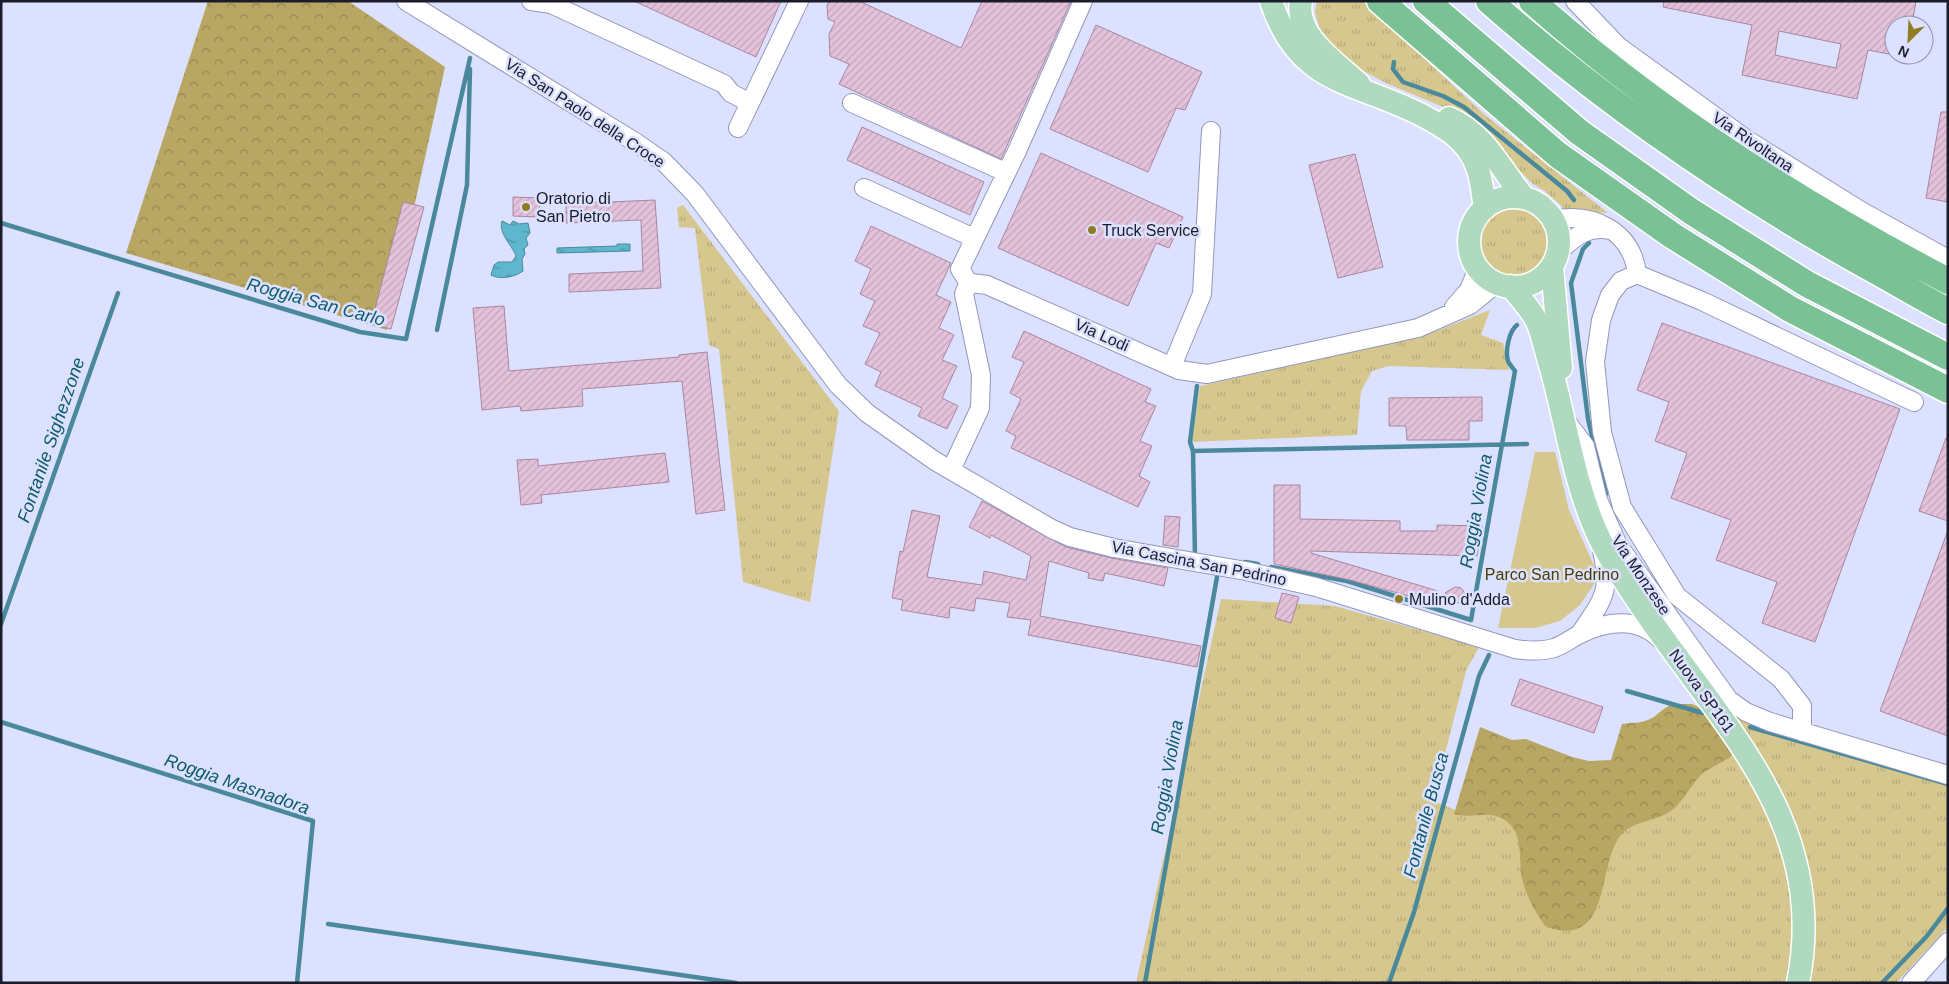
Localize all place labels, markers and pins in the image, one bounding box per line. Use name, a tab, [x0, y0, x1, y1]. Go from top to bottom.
place label: Oratorio di San Pietro	[536, 190, 611, 225]
marker: Oratorio di San Pietro	[520, 201, 532, 213]
place label: Truck Service	[1102, 222, 1199, 239]
marker: Truck Service	[1086, 224, 1098, 236]
place label: Mulino d'Adda	[1409, 591, 1510, 608]
marker: Mulino d'Adda	[1393, 593, 1405, 605]

